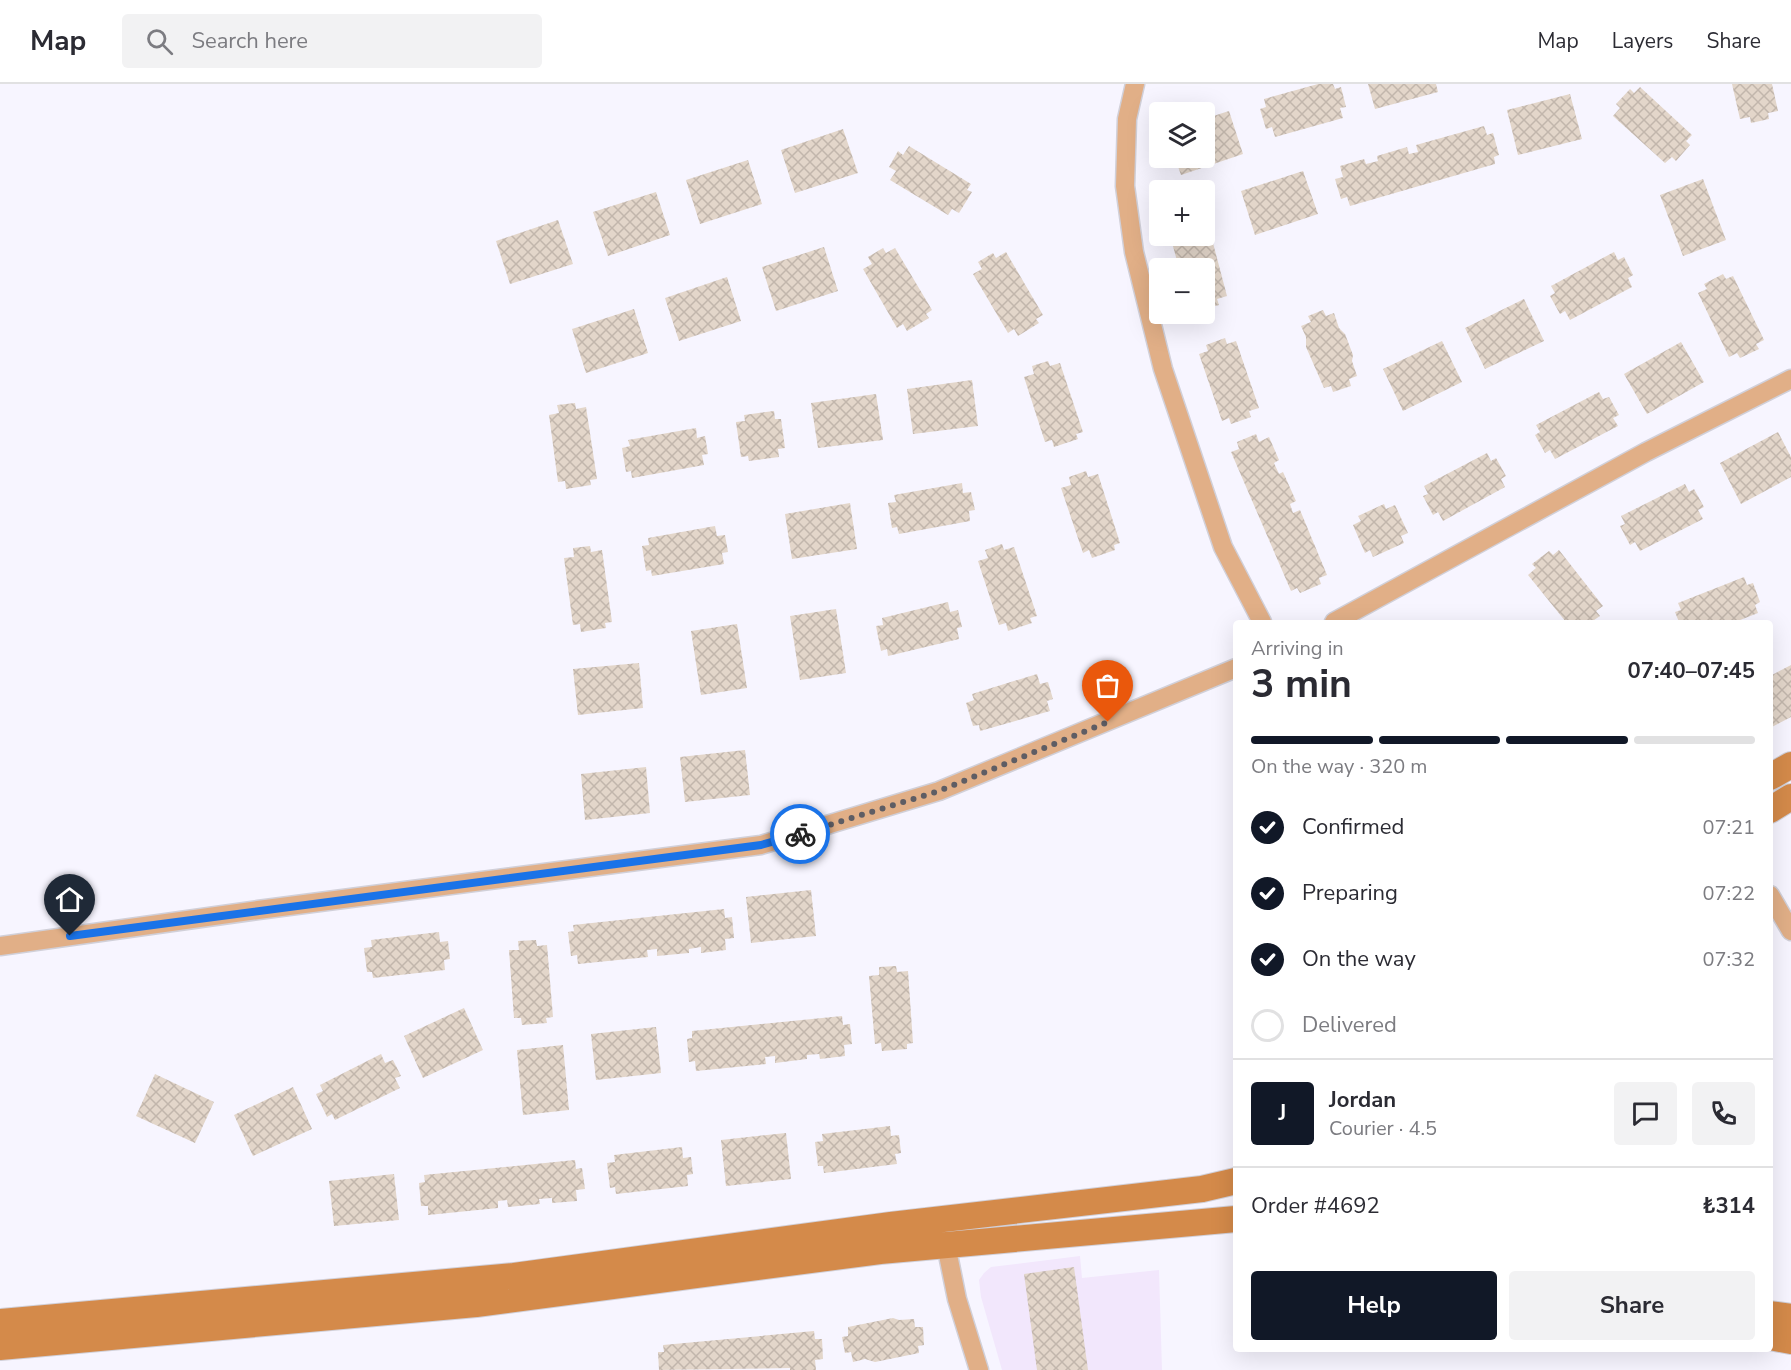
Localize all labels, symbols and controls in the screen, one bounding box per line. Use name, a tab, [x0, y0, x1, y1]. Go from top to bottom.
search box	[122, 14, 542, 68]
text: Map	[30, 22, 86, 60]
icon: search	[143, 25, 176, 58]
text: Search here	[191, 26, 308, 56]
text: Map	[1537, 27, 1579, 55]
text: Layers	[1612, 27, 1673, 55]
text: Share	[1706, 27, 1761, 55]
map controls	[1149, 102, 1215, 324]
button: layers	[1149, 102, 1215, 168]
button: +	[1149, 180, 1215, 246]
button: −	[1149, 258, 1215, 324]
text: Arriving in	[1251, 635, 1344, 662]
text: 07:40–07:45	[1627, 656, 1755, 686]
text: 3 min	[1251, 658, 1352, 711]
pin	[1082, 660, 1133, 722]
icon: bag	[1091, 669, 1124, 702]
text: On the way · 320 m	[1251, 753, 1427, 780]
courier	[770, 804, 830, 864]
icon: check	[1251, 811, 1284, 844]
text: Confirmed	[1302, 812, 1404, 842]
text: 07:21	[1702, 814, 1755, 841]
icon: bike	[784, 818, 817, 851]
pin	[44, 874, 95, 936]
icon: check	[1251, 877, 1284, 910]
text: Preparing	[1302, 878, 1398, 908]
text: 07:22	[1702, 880, 1755, 907]
icon: home	[53, 883, 86, 916]
icon: check	[1251, 943, 1284, 976]
text: On the way	[1302, 944, 1416, 974]
text: 07:32	[1702, 946, 1755, 973]
text: Delivered	[1302, 1010, 1397, 1040]
button: chat	[1614, 1082, 1677, 1145]
button: phone	[1692, 1082, 1755, 1145]
text: Jordan	[1329, 1085, 1396, 1115]
text: J	[1279, 1098, 1286, 1128]
text: Courier · 4.5	[1329, 1115, 1437, 1142]
text: Order #4692	[1251, 1191, 1380, 1221]
text: ₺314	[1702, 1191, 1755, 1221]
button: Help	[1251, 1271, 1497, 1340]
button: Share	[1509, 1271, 1755, 1340]

